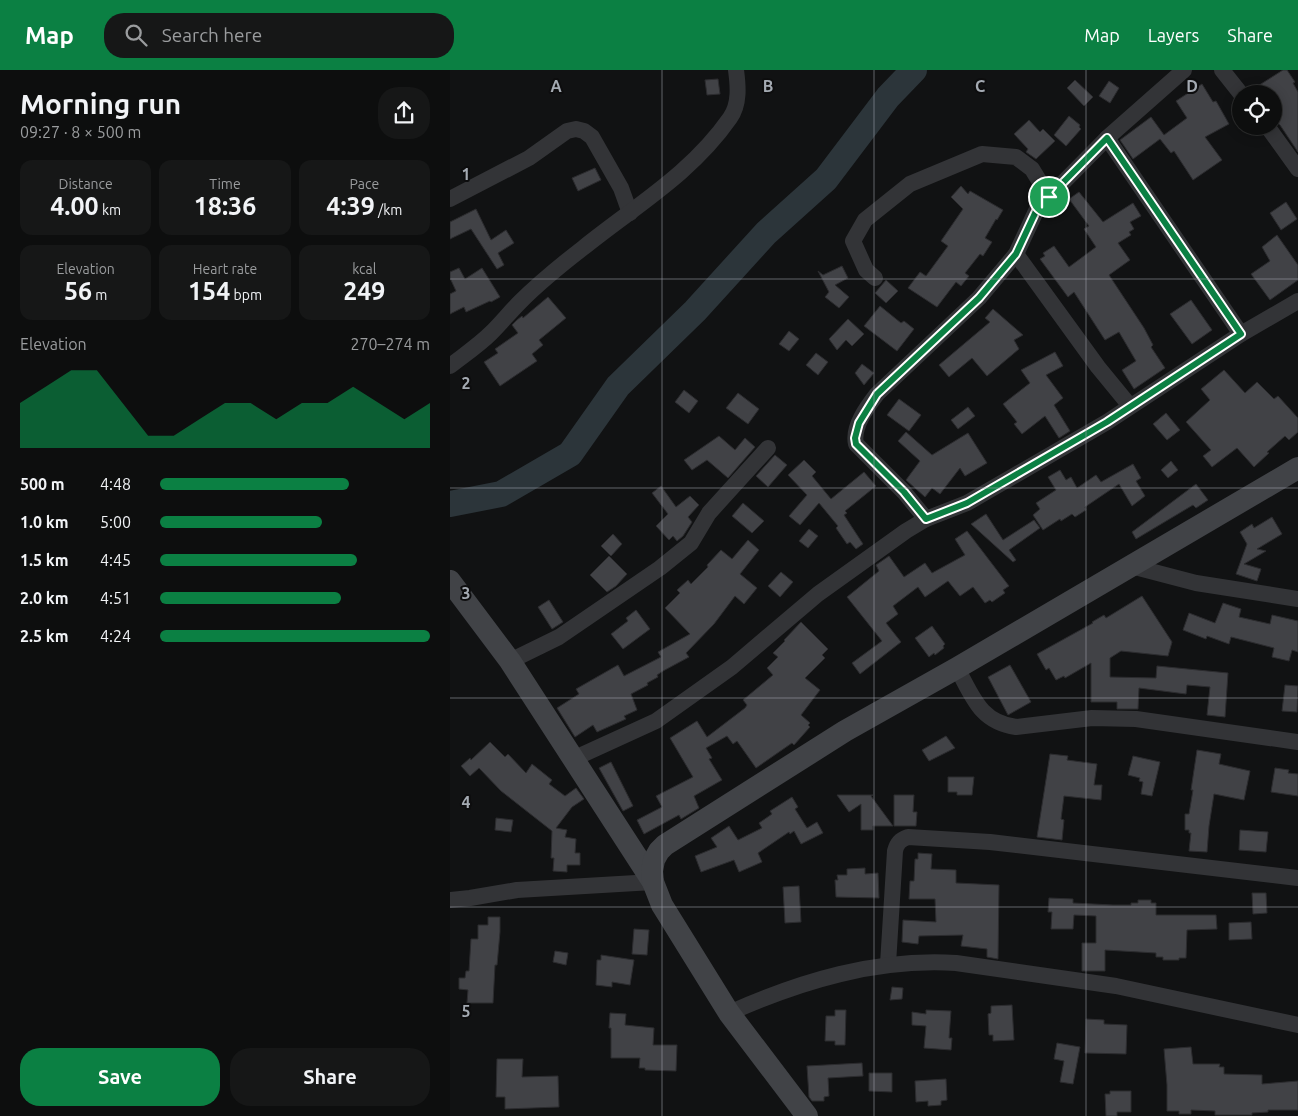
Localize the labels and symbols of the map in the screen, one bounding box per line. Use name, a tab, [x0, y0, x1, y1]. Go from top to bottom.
text: A	[550, 77, 562, 95]
text: B	[763, 77, 773, 95]
text: C	[975, 77, 985, 95]
text: D	[1186, 77, 1198, 95]
text: 1	[461, 165, 471, 183]
pin	[1028, 176, 1070, 218]
text: 2	[461, 374, 471, 392]
text: 3	[461, 584, 471, 602]
text: 4	[461, 793, 471, 811]
text: 5	[461, 1002, 471, 1020]

